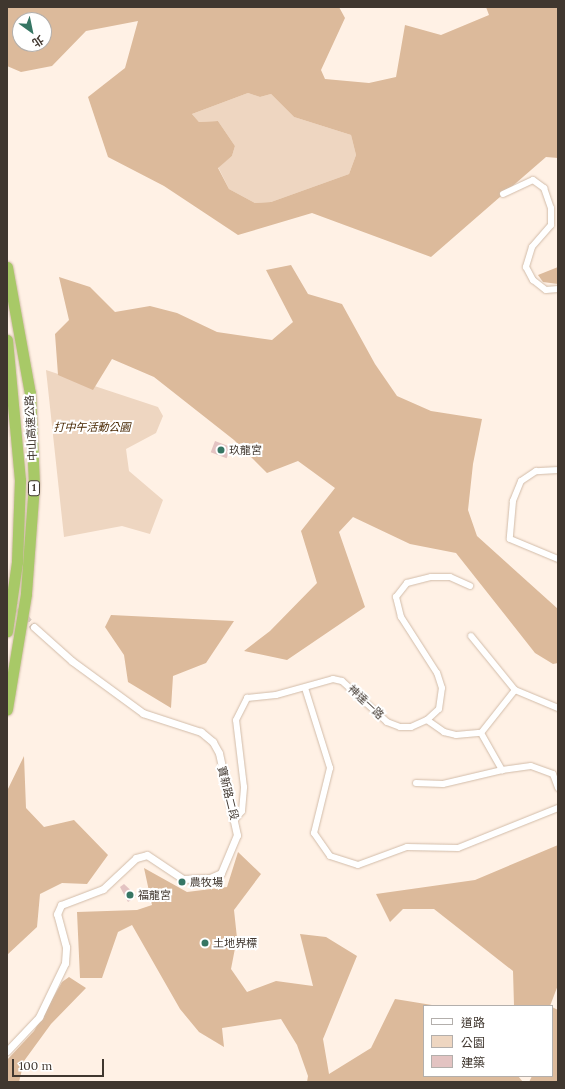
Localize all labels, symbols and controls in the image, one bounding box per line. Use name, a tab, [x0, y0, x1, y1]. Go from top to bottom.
north arrow	[12, 12, 52, 52]
text: 北	[30, 32, 46, 50]
street label: 中山高速公路	[23, 395, 39, 461]
park label: 打中午活動公園	[54, 420, 130, 434]
place label: 玖龍宮	[229, 443, 262, 457]
marker: 玖龍宮	[216, 445, 226, 455]
road number: 1	[27, 480, 41, 496]
street label: 神達一路	[345, 682, 387, 722]
street label: 寶新路二段	[215, 765, 241, 821]
place label: 農牧場	[190, 875, 223, 889]
marker: 農牧場	[177, 877, 187, 887]
place label: 福龍宮	[138, 888, 171, 902]
marker: 福龍宮	[125, 890, 135, 900]
place label: 土地界標	[213, 936, 257, 950]
marker: 土地界標	[200, 938, 210, 948]
legend	[423, 1005, 553, 1077]
text: 道路	[461, 1015, 485, 1030]
text: 公園	[461, 1035, 485, 1050]
scale bar	[14, 1051, 106, 1077]
text: 建築	[461, 1055, 485, 1070]
text: 100 m	[19, 1058, 52, 1073]

